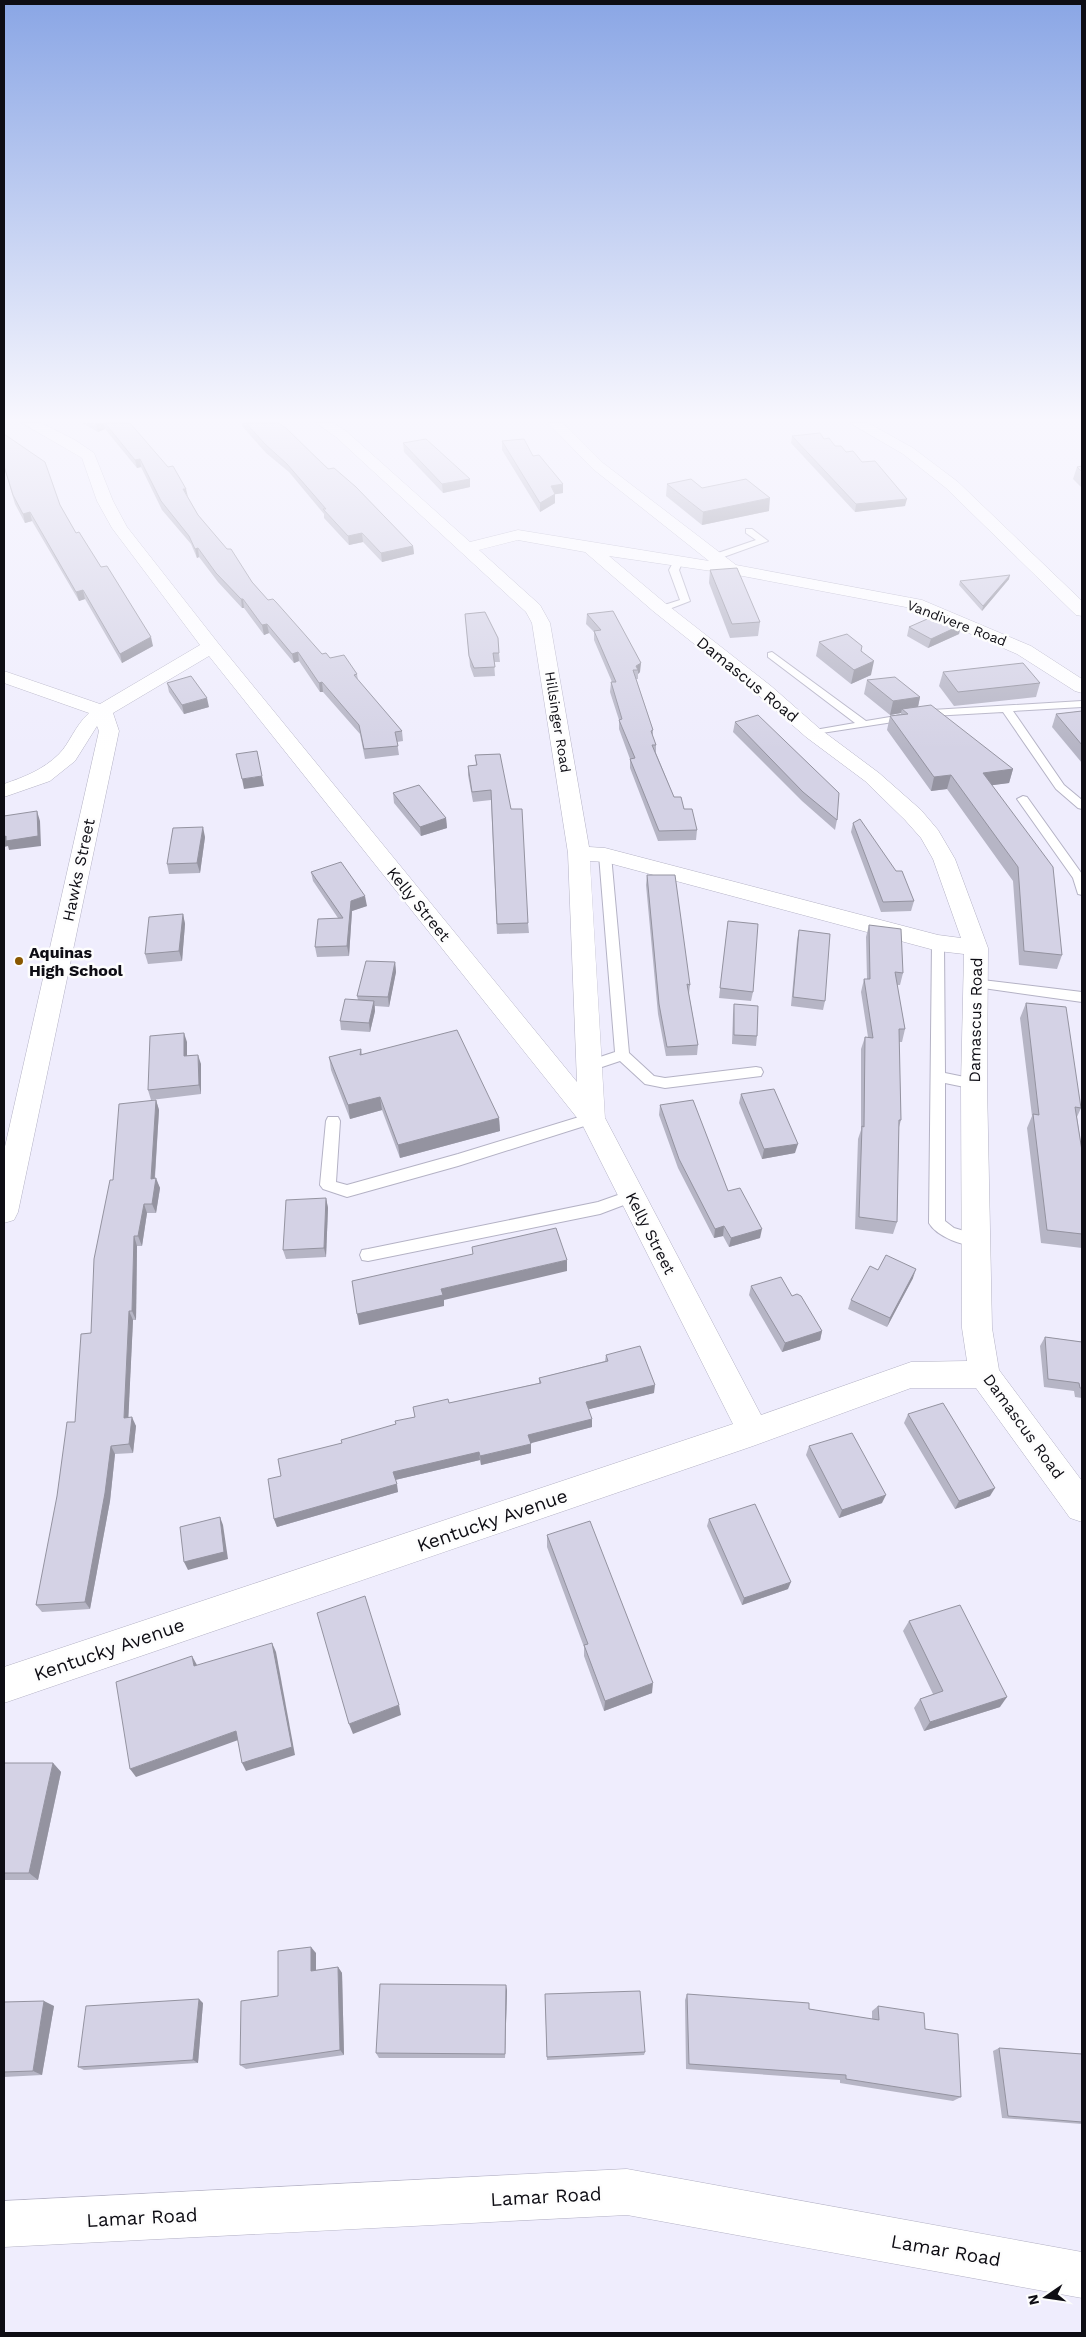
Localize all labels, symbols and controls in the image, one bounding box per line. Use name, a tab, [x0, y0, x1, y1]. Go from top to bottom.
street label: Vandivere Road	[905, 597, 1009, 649]
street label: Damascus Road	[693, 633, 802, 726]
street label: Hillsinger Road	[542, 670, 574, 774]
street label: Hawks Street	[58, 817, 99, 923]
street label: Kelly Street	[383, 863, 454, 945]
place label: Aquinas High School	[29, 943, 123, 980]
marker: Aquinas High School	[13, 955, 25, 967]
street label: Damascus Road	[965, 957, 986, 1083]
street label: Kelly Street	[622, 1189, 680, 1278]
street label: Damascus Road	[979, 1370, 1068, 1482]
street label: Kentucky Avenue	[414, 1484, 570, 1557]
street label: Kentucky Avenue	[31, 1613, 187, 1686]
street label: Lamar Road	[490, 2182, 602, 2211]
street label: Lamar Road	[86, 2203, 198, 2232]
street label: Lamar Road	[889, 2230, 1003, 2271]
north arrow	[1021, 2272, 1071, 2322]
text: N	[1024, 2293, 1042, 2307]

